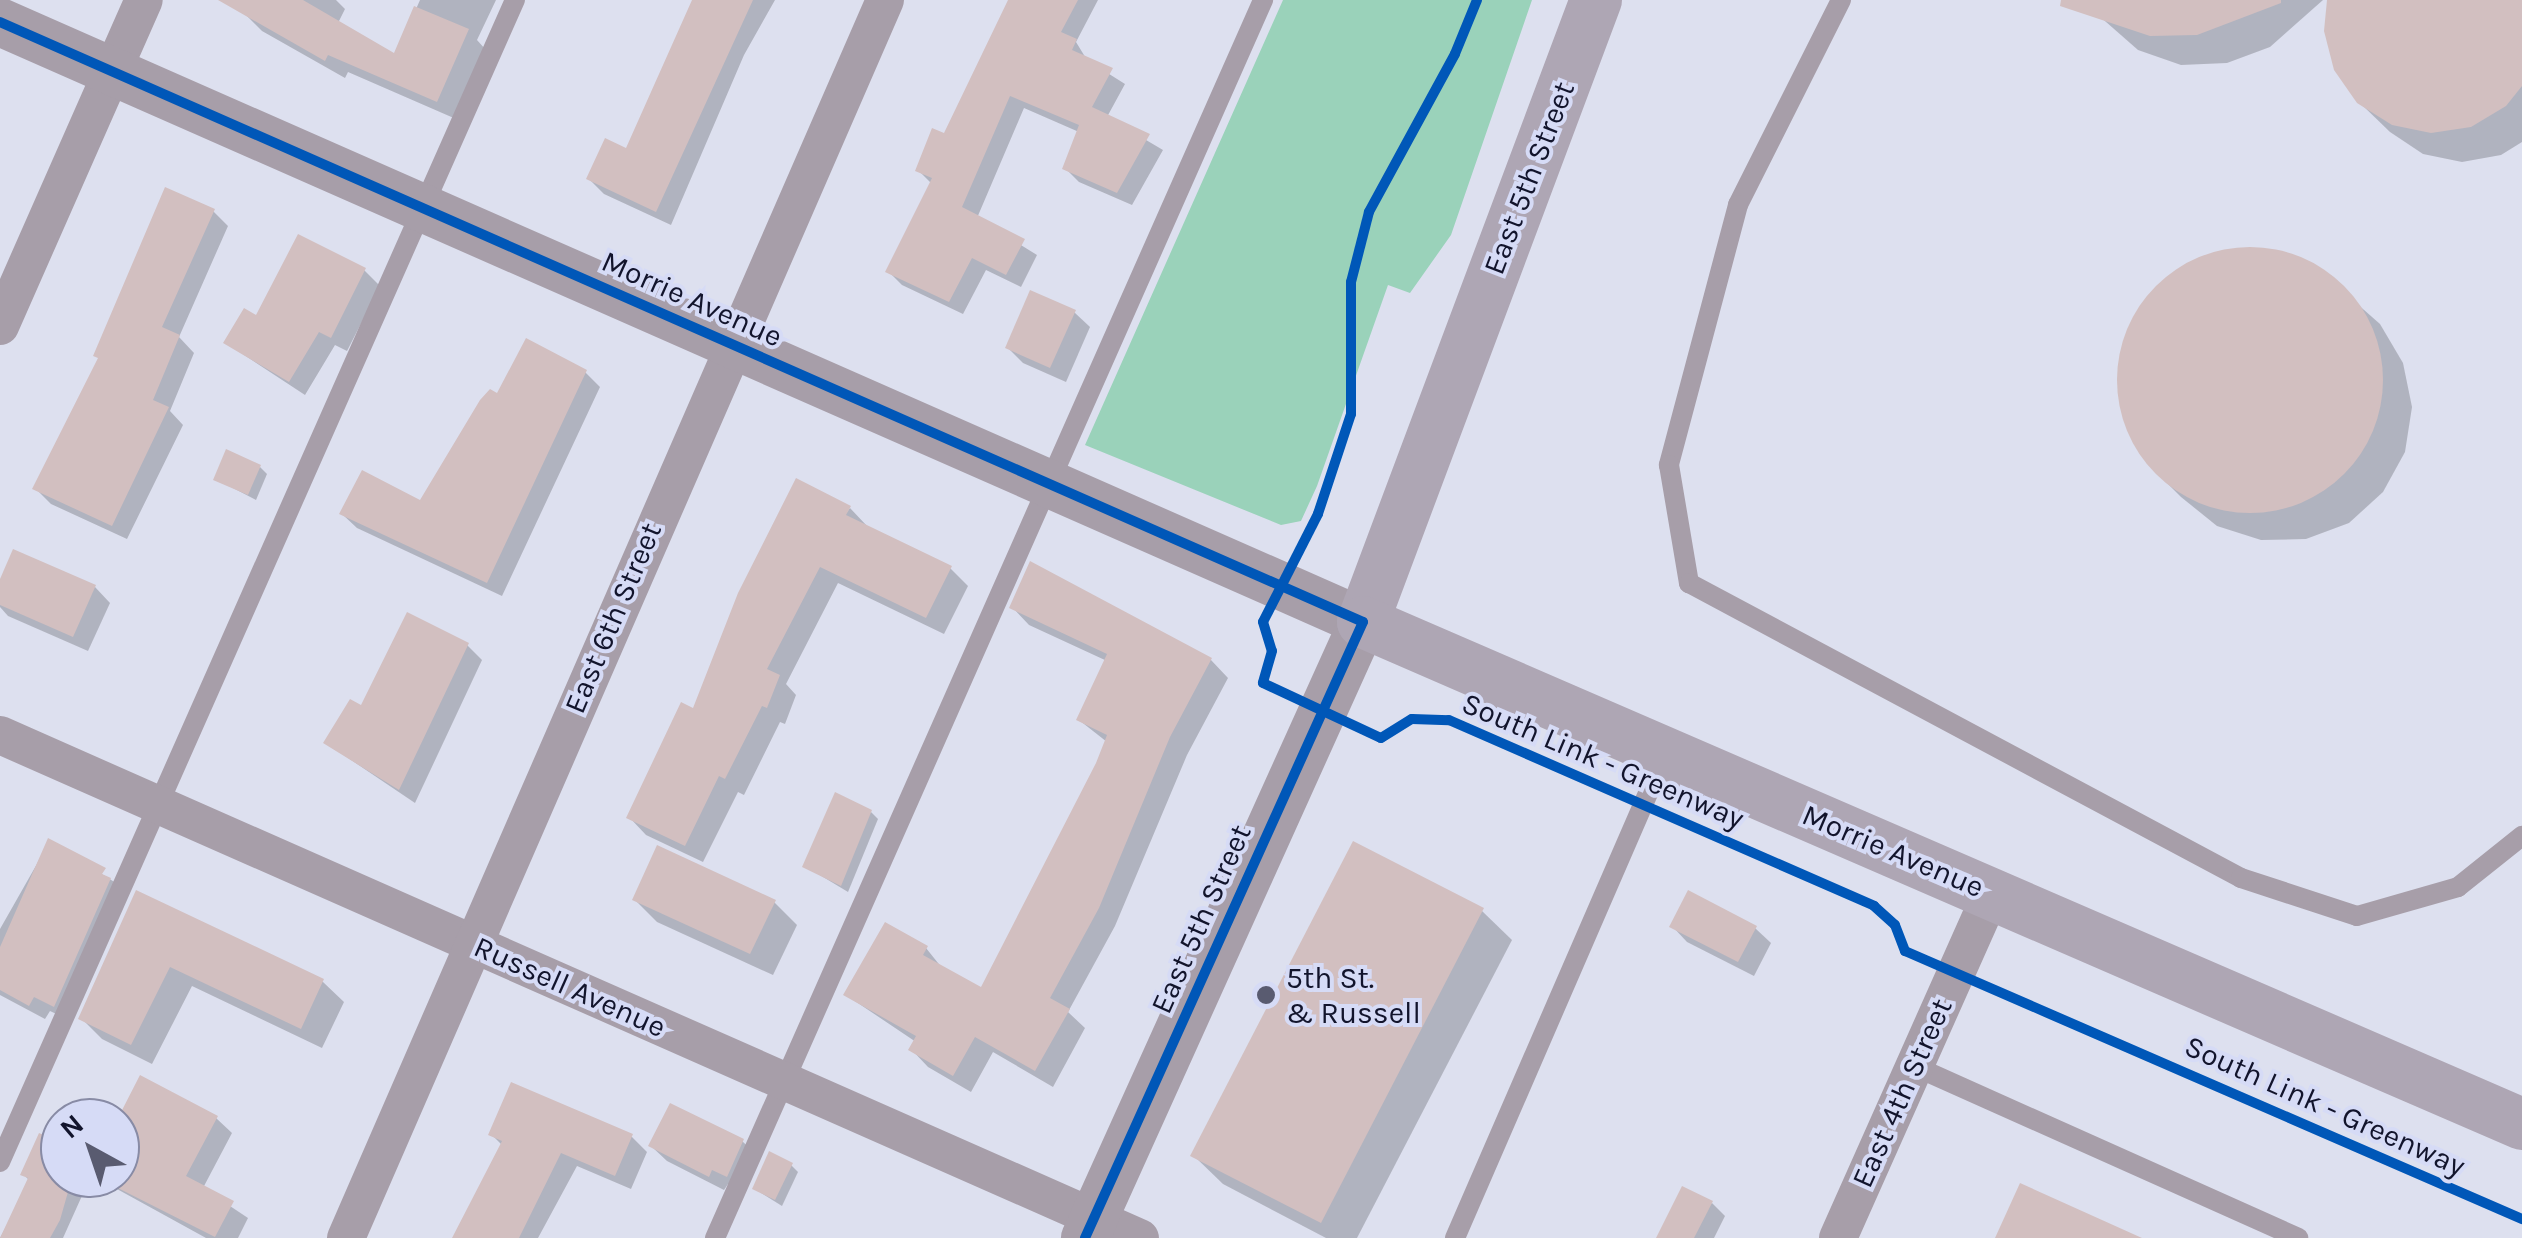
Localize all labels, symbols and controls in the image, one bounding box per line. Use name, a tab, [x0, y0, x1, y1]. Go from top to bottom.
street label: East 5th Street	[1476, 77, 1582, 279]
street label: Morrie Avenue	[596, 243, 788, 355]
street label: East 6th Street	[557, 517, 669, 719]
street label: South Link - Greenway	[1456, 685, 1750, 837]
street label: Morrie Avenue	[1797, 797, 1989, 905]
street label: East 5th Street	[1143, 819, 1259, 1019]
street label: Russell Avenue	[469, 929, 671, 1045]
place label: 5th St. & Russell	[1286, 960, 1421, 1030]
marker: 5th St. & Russell	[1255, 984, 1277, 1006]
street label: East 4th Street	[1844, 993, 1960, 1193]
street label: South Link - Greenway	[2179, 1028, 2471, 1184]
north arrow	[40, 1098, 140, 1198]
text: N	[53, 1107, 90, 1145]

